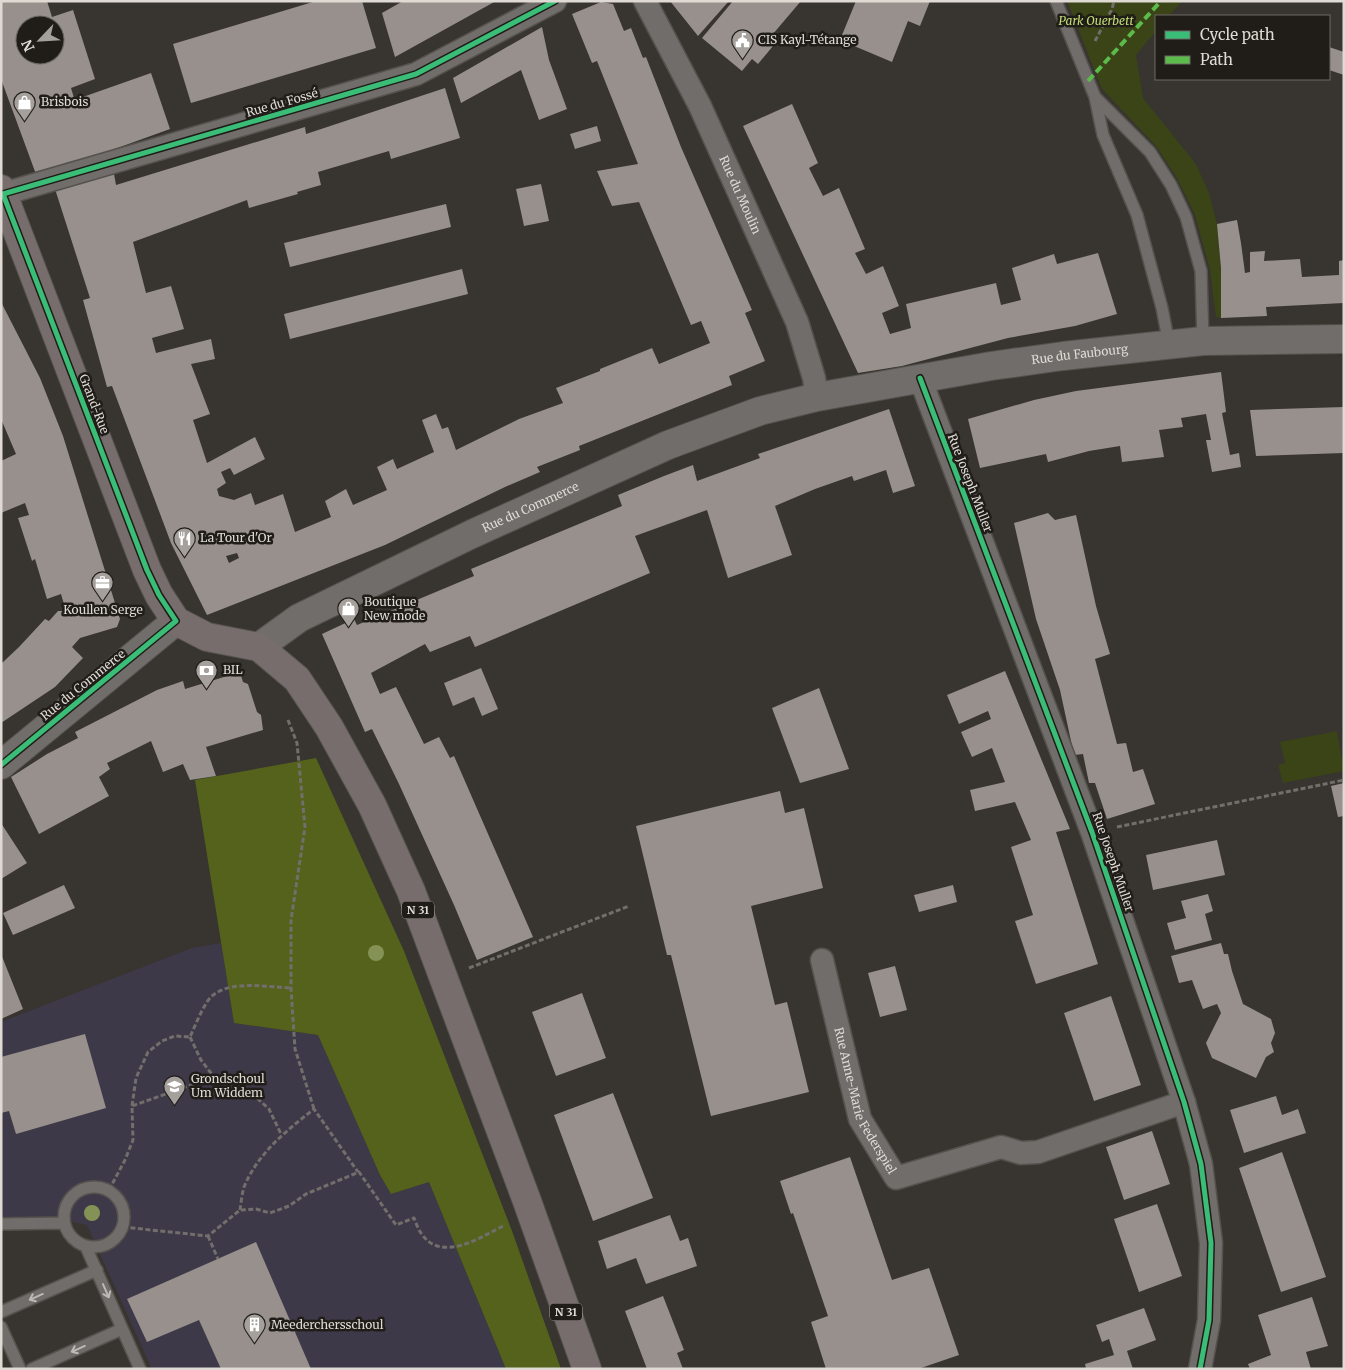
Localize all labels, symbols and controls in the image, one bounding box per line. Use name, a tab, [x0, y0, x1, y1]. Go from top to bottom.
park label: Park Ouerbett	[1058, 13, 1134, 28]
north arrow	[15, 15, 65, 65]
legend	[1155, 15, 1330, 80]
text: Cycle path	[1200, 25, 1275, 44]
public building icon: CIS Kayl-Tétange	[730, 28, 754, 59]
place label: CIS Kayl-Tétange	[758, 32, 857, 47]
text: N	[18, 37, 39, 54]
text: Path	[1200, 50, 1233, 69]
street label: Rue du Fossé	[244, 85, 320, 120]
shop icon: Brisbois	[13, 90, 37, 121]
place label: Brisbois	[41, 94, 88, 109]
street label: Rue du Moulin	[716, 153, 765, 236]
street label: Rue du Faubourg	[1030, 341, 1130, 367]
street label: Grand-Rue	[76, 372, 113, 436]
street label: Rue Joseph Muller	[945, 431, 996, 535]
street label: Rue du Commerce	[480, 479, 581, 535]
restaurant icon: La Tour d'Or	[172, 526, 196, 557]
place label: La Tour d'Or	[200, 530, 272, 545]
office icon: Koullen Serge	[91, 571, 115, 602]
place label: Boutique New mode	[364, 594, 425, 623]
shop icon: Boutique New mode	[336, 597, 360, 628]
place label: Koullen Serge	[63, 602, 143, 617]
street label: Rue du Commerce	[37, 646, 128, 723]
bank icon: BIL	[195, 658, 219, 689]
place label: BIL	[223, 662, 243, 677]
street label: Rue Joseph Muller	[1089, 810, 1138, 914]
road number: N 31	[402, 902, 434, 918]
street label: Rue Anne-Marie Federspiel	[831, 1026, 900, 1177]
place label: Grondschoul Um Widdem	[191, 1071, 265, 1100]
school or university icon: Grondschoul Um Widdem	[163, 1074, 187, 1105]
one-way arrow	[101, 1283, 111, 1298]
one-way arrow	[29, 1292, 44, 1302]
road number: N 31	[550, 1304, 582, 1320]
building icon: Meederchersschoul	[243, 1313, 267, 1344]
place label: Meederchersschoul	[271, 1317, 384, 1332]
one-way arrow	[71, 1344, 86, 1354]

